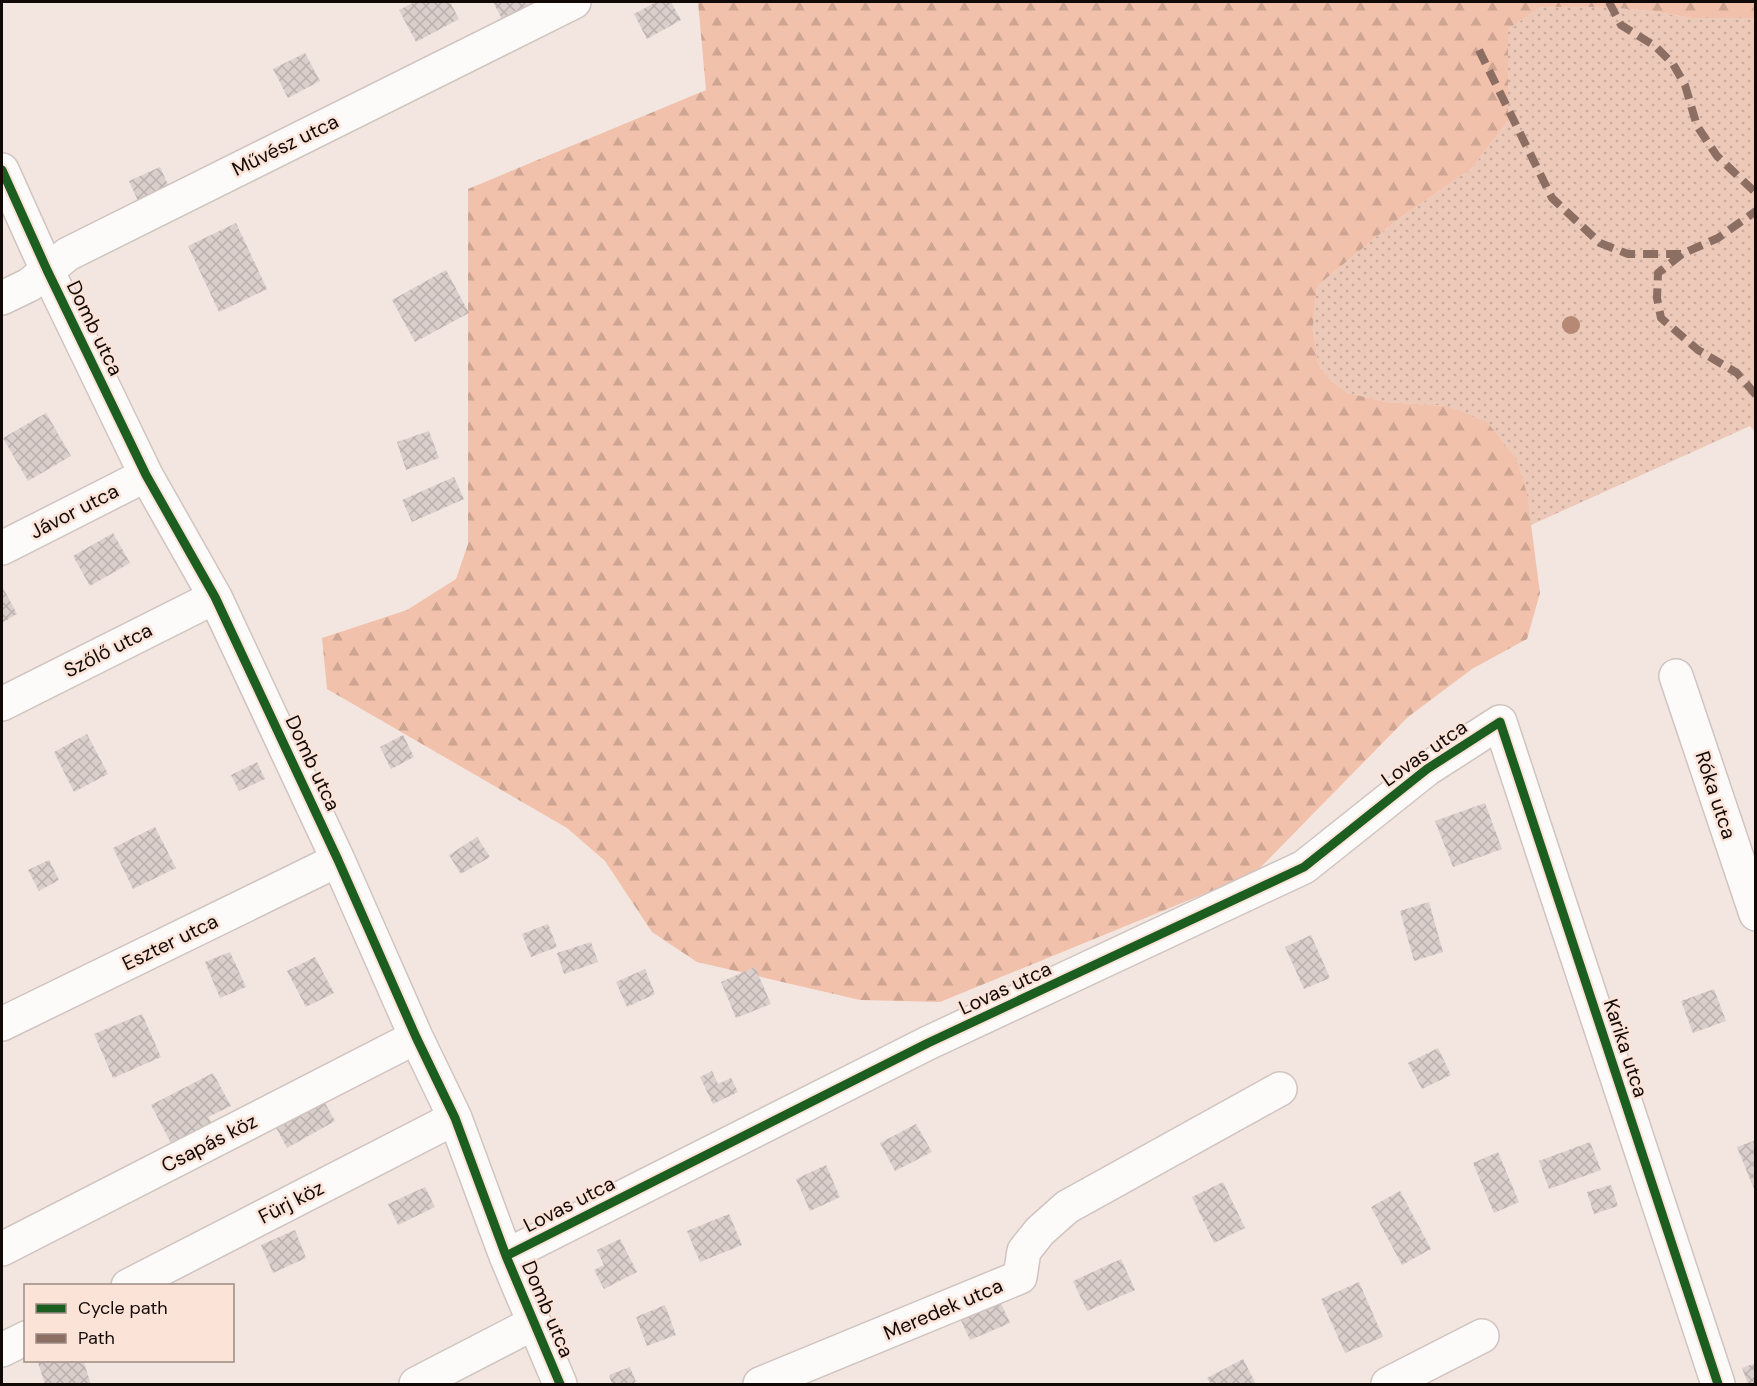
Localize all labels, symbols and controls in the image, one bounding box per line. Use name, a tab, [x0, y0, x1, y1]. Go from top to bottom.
street label: Művész utca	[227, 108, 343, 182]
street label: Domb utca	[61, 276, 129, 380]
street label: Jávor utca	[25, 478, 123, 544]
street label: Szőlő utca	[60, 617, 156, 683]
street label: Domb utca	[280, 711, 346, 815]
street label: Lovas utca	[1376, 714, 1472, 792]
street label: Róka utca	[1690, 748, 1742, 842]
street label: Eszter utca	[118, 908, 222, 976]
street label: Lovas utca	[955, 955, 1055, 1021]
street label: Karika utca	[1598, 996, 1654, 1100]
street label: Csapás köz	[157, 1108, 261, 1178]
street label: Lovas utca	[519, 1170, 619, 1238]
street label: Fürj köz	[254, 1174, 328, 1230]
street label: Domb utca	[516, 1257, 580, 1361]
street label: Meredek utca	[879, 1272, 1007, 1346]
legend	[24, 1284, 234, 1362]
text: Cycle path	[78, 1296, 168, 1320]
text: Path	[78, 1326, 115, 1350]

